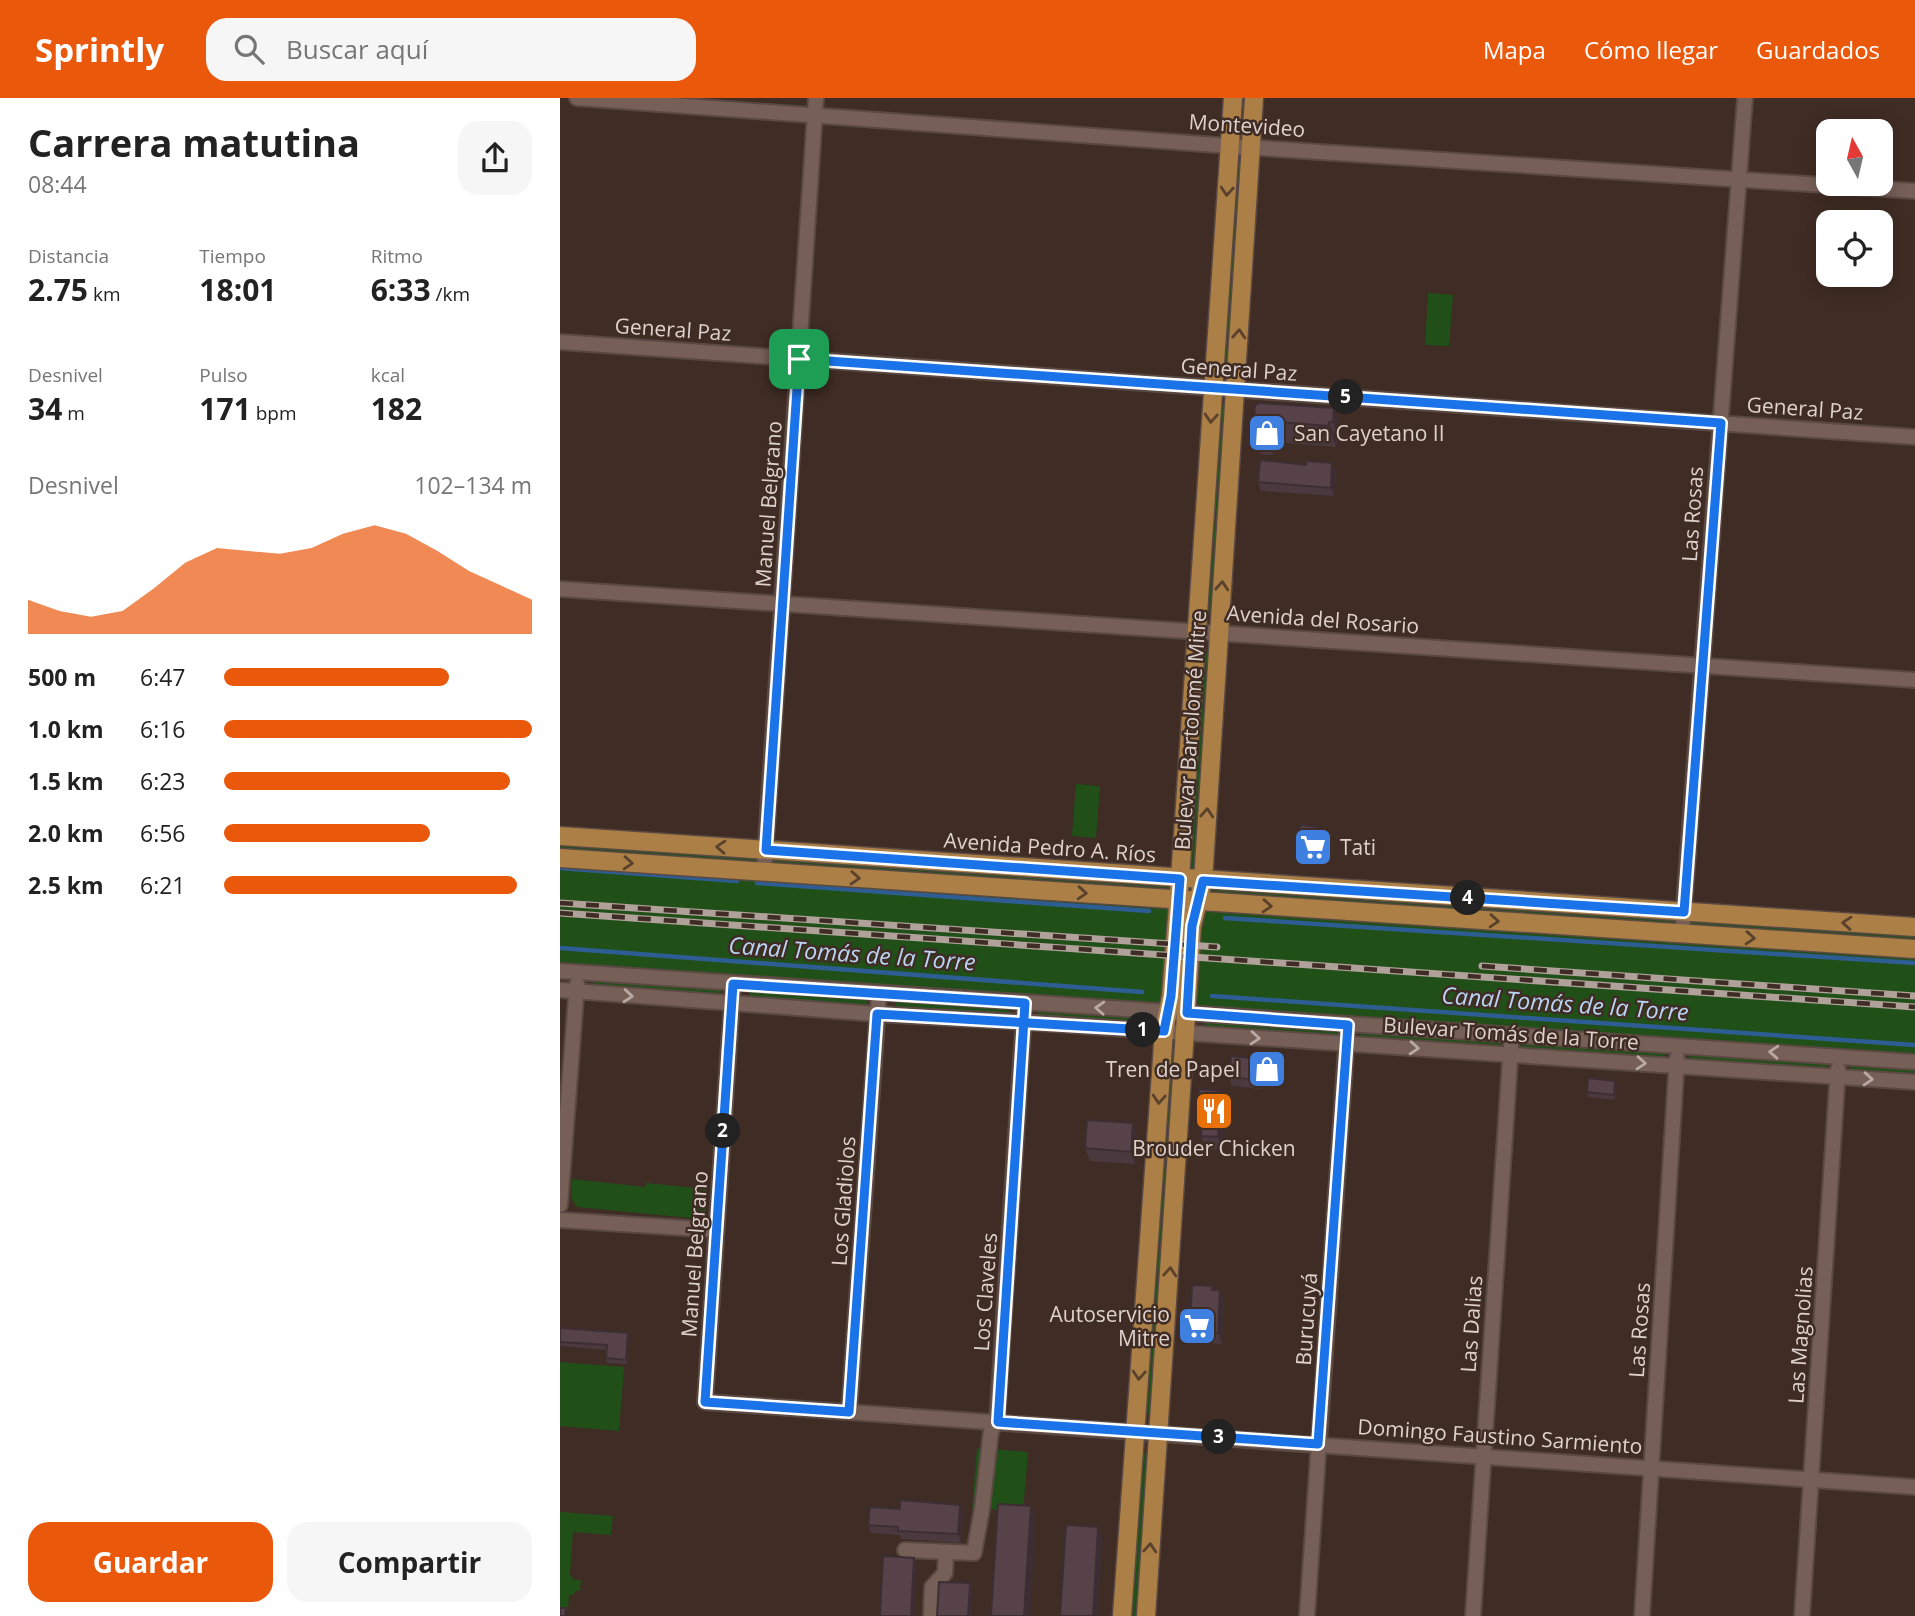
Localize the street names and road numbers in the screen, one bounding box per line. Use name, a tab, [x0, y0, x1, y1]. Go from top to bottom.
street label: Montevideo	[1188, 107, 1306, 143]
street label: General Paz	[614, 311, 732, 347]
street label: General Paz	[1180, 351, 1298, 387]
street label: General Paz	[1746, 390, 1864, 426]
street label: Manuel Belgrano	[748, 420, 788, 588]
street label: Las Rosas	[1675, 465, 1709, 563]
street label: Avenida del Rosario	[1226, 598, 1420, 640]
street label: Bulevar Bartolomé Mitre	[1168, 609, 1212, 851]
street label: Avenida Pedro A. Ríos	[943, 826, 1157, 868]
street label: Bulevar Tomás de la Torre	[1382, 1010, 1640, 1056]
street label: Los Gladiolos	[824, 1135, 862, 1267]
street label: Manuel Belgrano	[674, 1170, 714, 1338]
street label: Los Claveles	[967, 1232, 1003, 1352]
street label: Las Magnolias	[1781, 1265, 1819, 1405]
street label: Burucuyá	[1289, 1272, 1323, 1366]
street label: Las Dalias	[1454, 1275, 1488, 1373]
street label: Las Rosas	[1622, 1281, 1656, 1379]
street label: Domingo Faustino Sarmiento	[1357, 1412, 1643, 1460]

